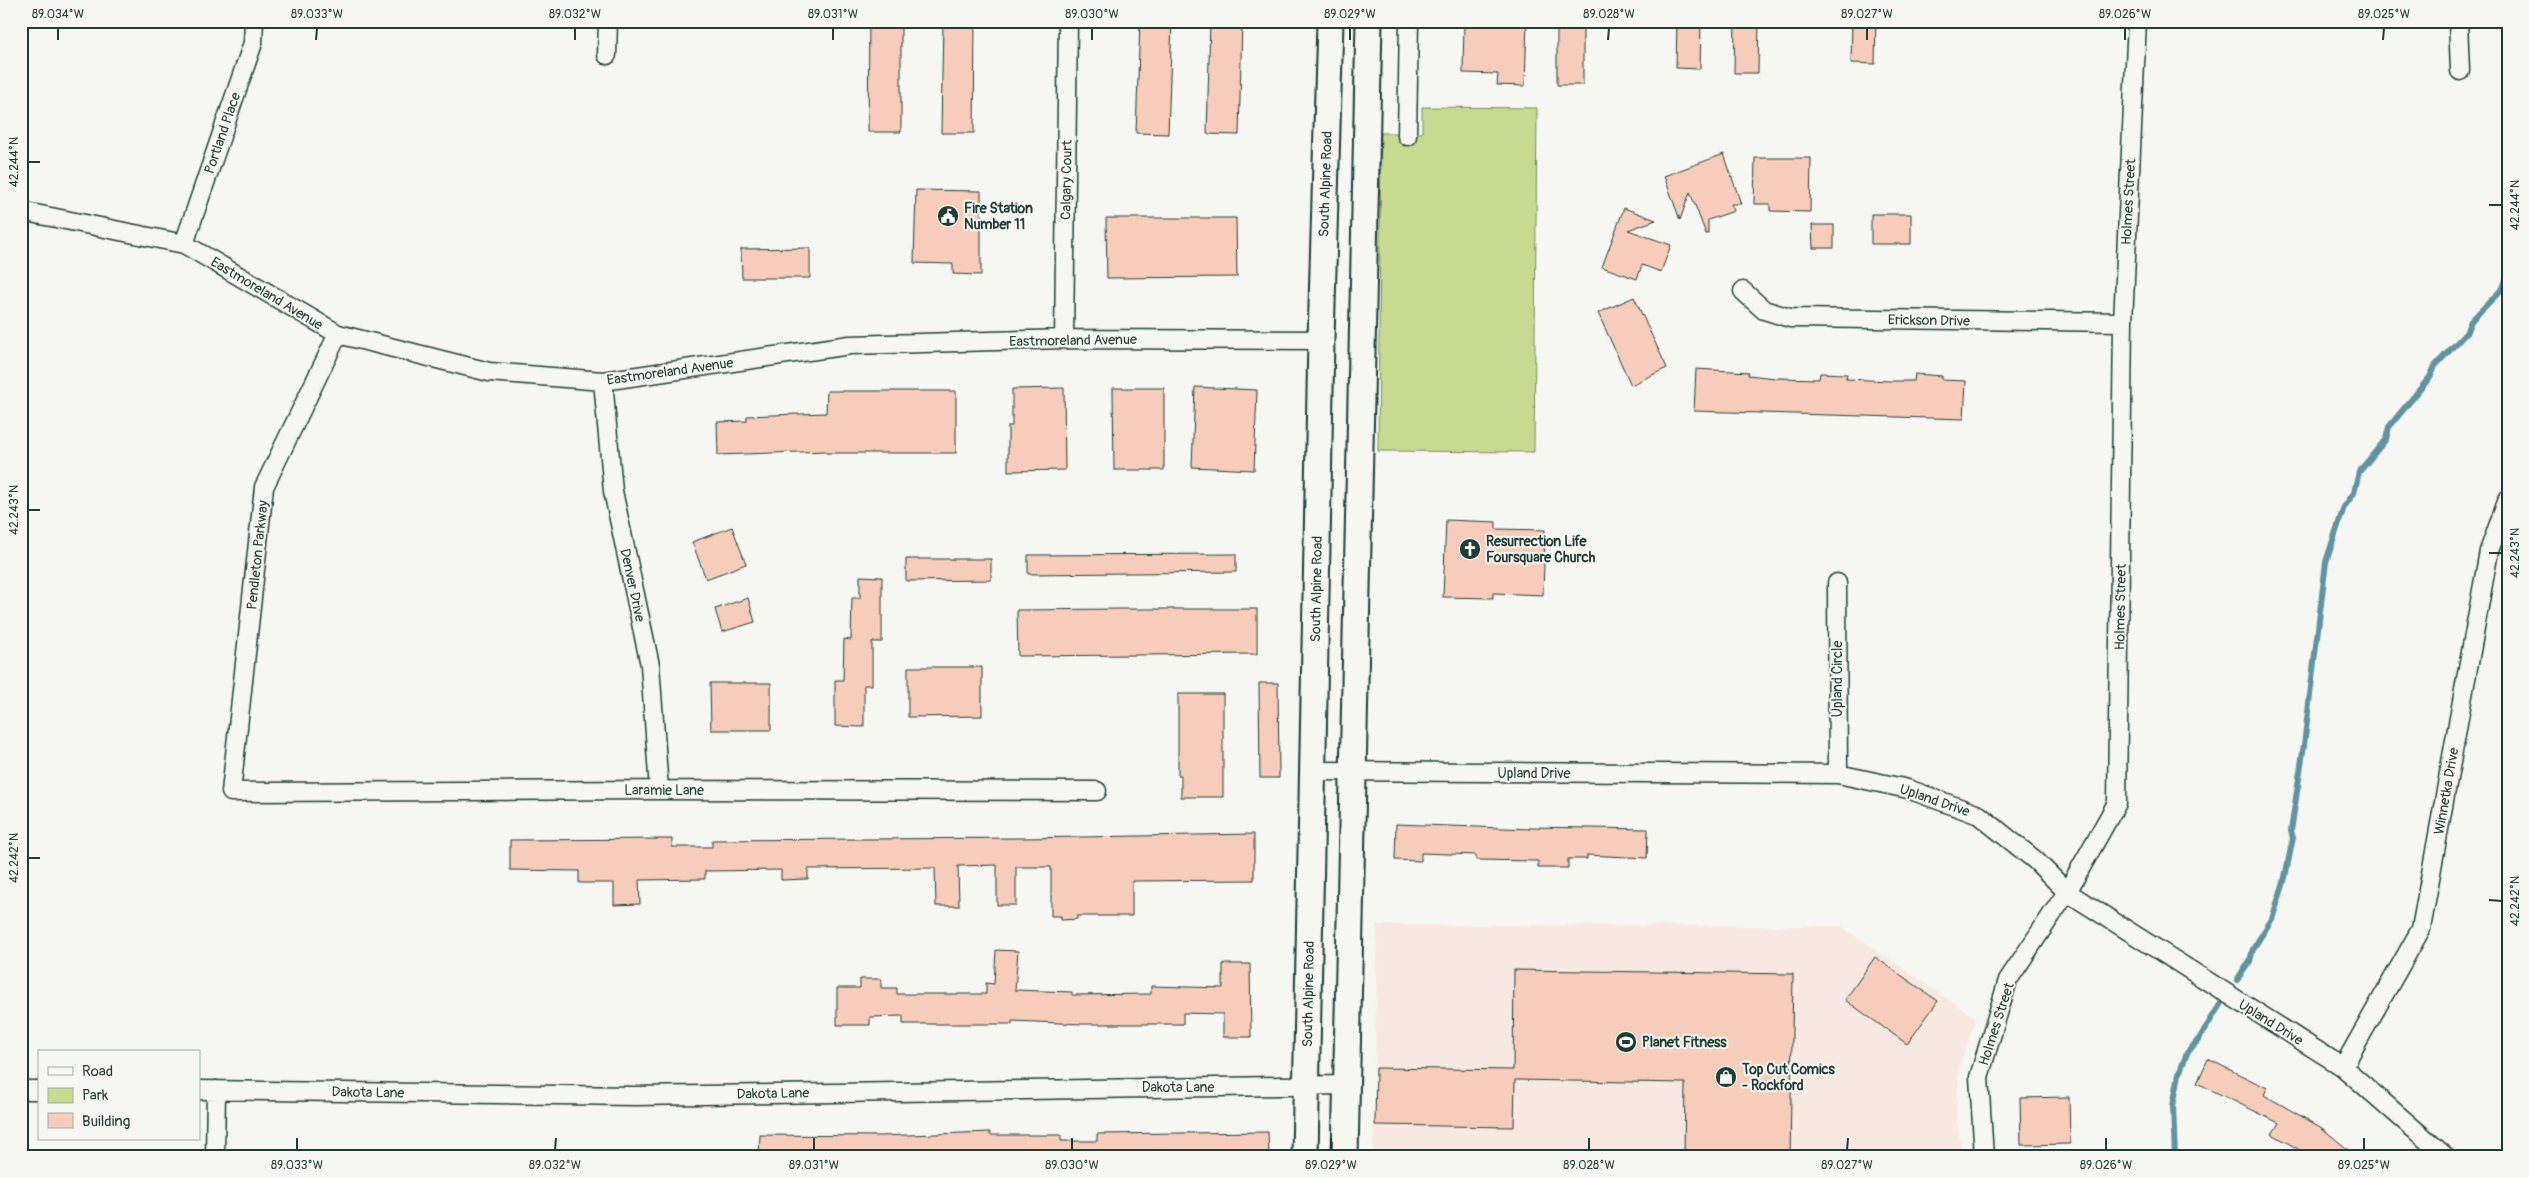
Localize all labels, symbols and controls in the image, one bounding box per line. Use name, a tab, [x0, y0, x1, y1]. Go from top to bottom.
text: 89.034°W	[32, 7, 84, 22]
text: 89.033°W	[291, 7, 343, 22]
text: 89.032°W	[549, 7, 601, 22]
text: 89.031°W	[808, 7, 858, 22]
text: 89.030°W	[1065, 7, 1119, 22]
text: 89.029°W	[1324, 7, 1376, 22]
text: 89.028°W	[1583, 7, 1635, 22]
text: 89.027°W	[1841, 7, 1893, 22]
text: 89.026°W	[2099, 7, 2151, 22]
text: 89.025°W	[2358, 7, 2410, 22]
street label: Portland Place	[201, 90, 244, 176]
street label: South Alpine Road	[1315, 131, 1336, 237]
text: 42.244°N	[7, 137, 22, 187]
street label: Calgary Court	[1057, 140, 1076, 220]
street label: Holmes Street	[2118, 158, 2139, 246]
text: 42.244°N	[2508, 180, 2523, 230]
place label: Fire Station Number 11	[964, 200, 1033, 233]
public building icon: Fire Station Number 11	[936, 204, 960, 228]
street label: Eastmoreland Avenue	[208, 253, 326, 334]
street label: Erickson Drive	[1888, 311, 1970, 330]
street label: Eastmoreland Avenue	[1009, 331, 1137, 350]
street label: Eastmoreland Avenue	[606, 354, 734, 389]
text: 42.243°N	[7, 485, 22, 535]
street label: Pendleton Parkway	[243, 500, 272, 611]
text: 42.243°N	[2508, 528, 2523, 578]
place label: Resurrection Life Foursquare Church	[1486, 533, 1596, 566]
street label: South Alpine Road	[1307, 536, 1326, 642]
church icon: Resurrection Life Foursquare Church	[1458, 537, 1482, 561]
street label: Denver Drive	[616, 547, 649, 623]
street label: Holmes Street	[2111, 563, 2130, 650]
street label: Upland Circle	[1829, 641, 1846, 717]
street label: Winnetka Drive	[2430, 746, 2463, 836]
street label: Upland Drive	[1497, 765, 1571, 782]
street label: Upland Drive	[1898, 781, 1972, 820]
street label: Laramie Lane	[624, 782, 704, 799]
text: 42.242°N	[7, 833, 22, 883]
text: 42.242°N	[2508, 876, 2523, 926]
street label: South Alpine Road	[1299, 941, 1318, 1047]
street label: Holmes Street	[1975, 980, 2018, 1068]
street label: Upland Drive	[2235, 996, 2306, 1049]
sports icon: Planet Fitness	[1614, 1030, 1638, 1054]
place label: Planet Fitness	[1642, 1034, 1727, 1051]
legend	[38, 1050, 200, 1140]
place label: Top Cut Comics - Rockford	[1741, 1061, 1836, 1094]
text: Road	[82, 1062, 113, 1081]
shop icon: Top Cut Comics - Rockford	[1714, 1065, 1738, 1089]
street label: Dakota Lane	[1142, 1079, 1214, 1096]
street label: Dakota Lane	[332, 1083, 405, 1102]
street label: Dakota Lane	[737, 1084, 810, 1103]
text: Park	[82, 1086, 109, 1105]
text: Building	[82, 1112, 130, 1131]
text: 89.033°W	[271, 1158, 323, 1173]
text: 89.032°W	[529, 1158, 581, 1173]
text: 89.031°W	[789, 1158, 839, 1173]
text: 89.030°W	[1045, 1158, 1099, 1173]
text: 89.029°W	[1305, 1158, 1357, 1173]
text: 89.028°W	[1563, 1158, 1615, 1173]
text: 89.027°W	[1821, 1158, 1873, 1173]
text: 89.026°W	[2080, 1158, 2132, 1173]
text: 89.025°W	[2338, 1158, 2390, 1173]

